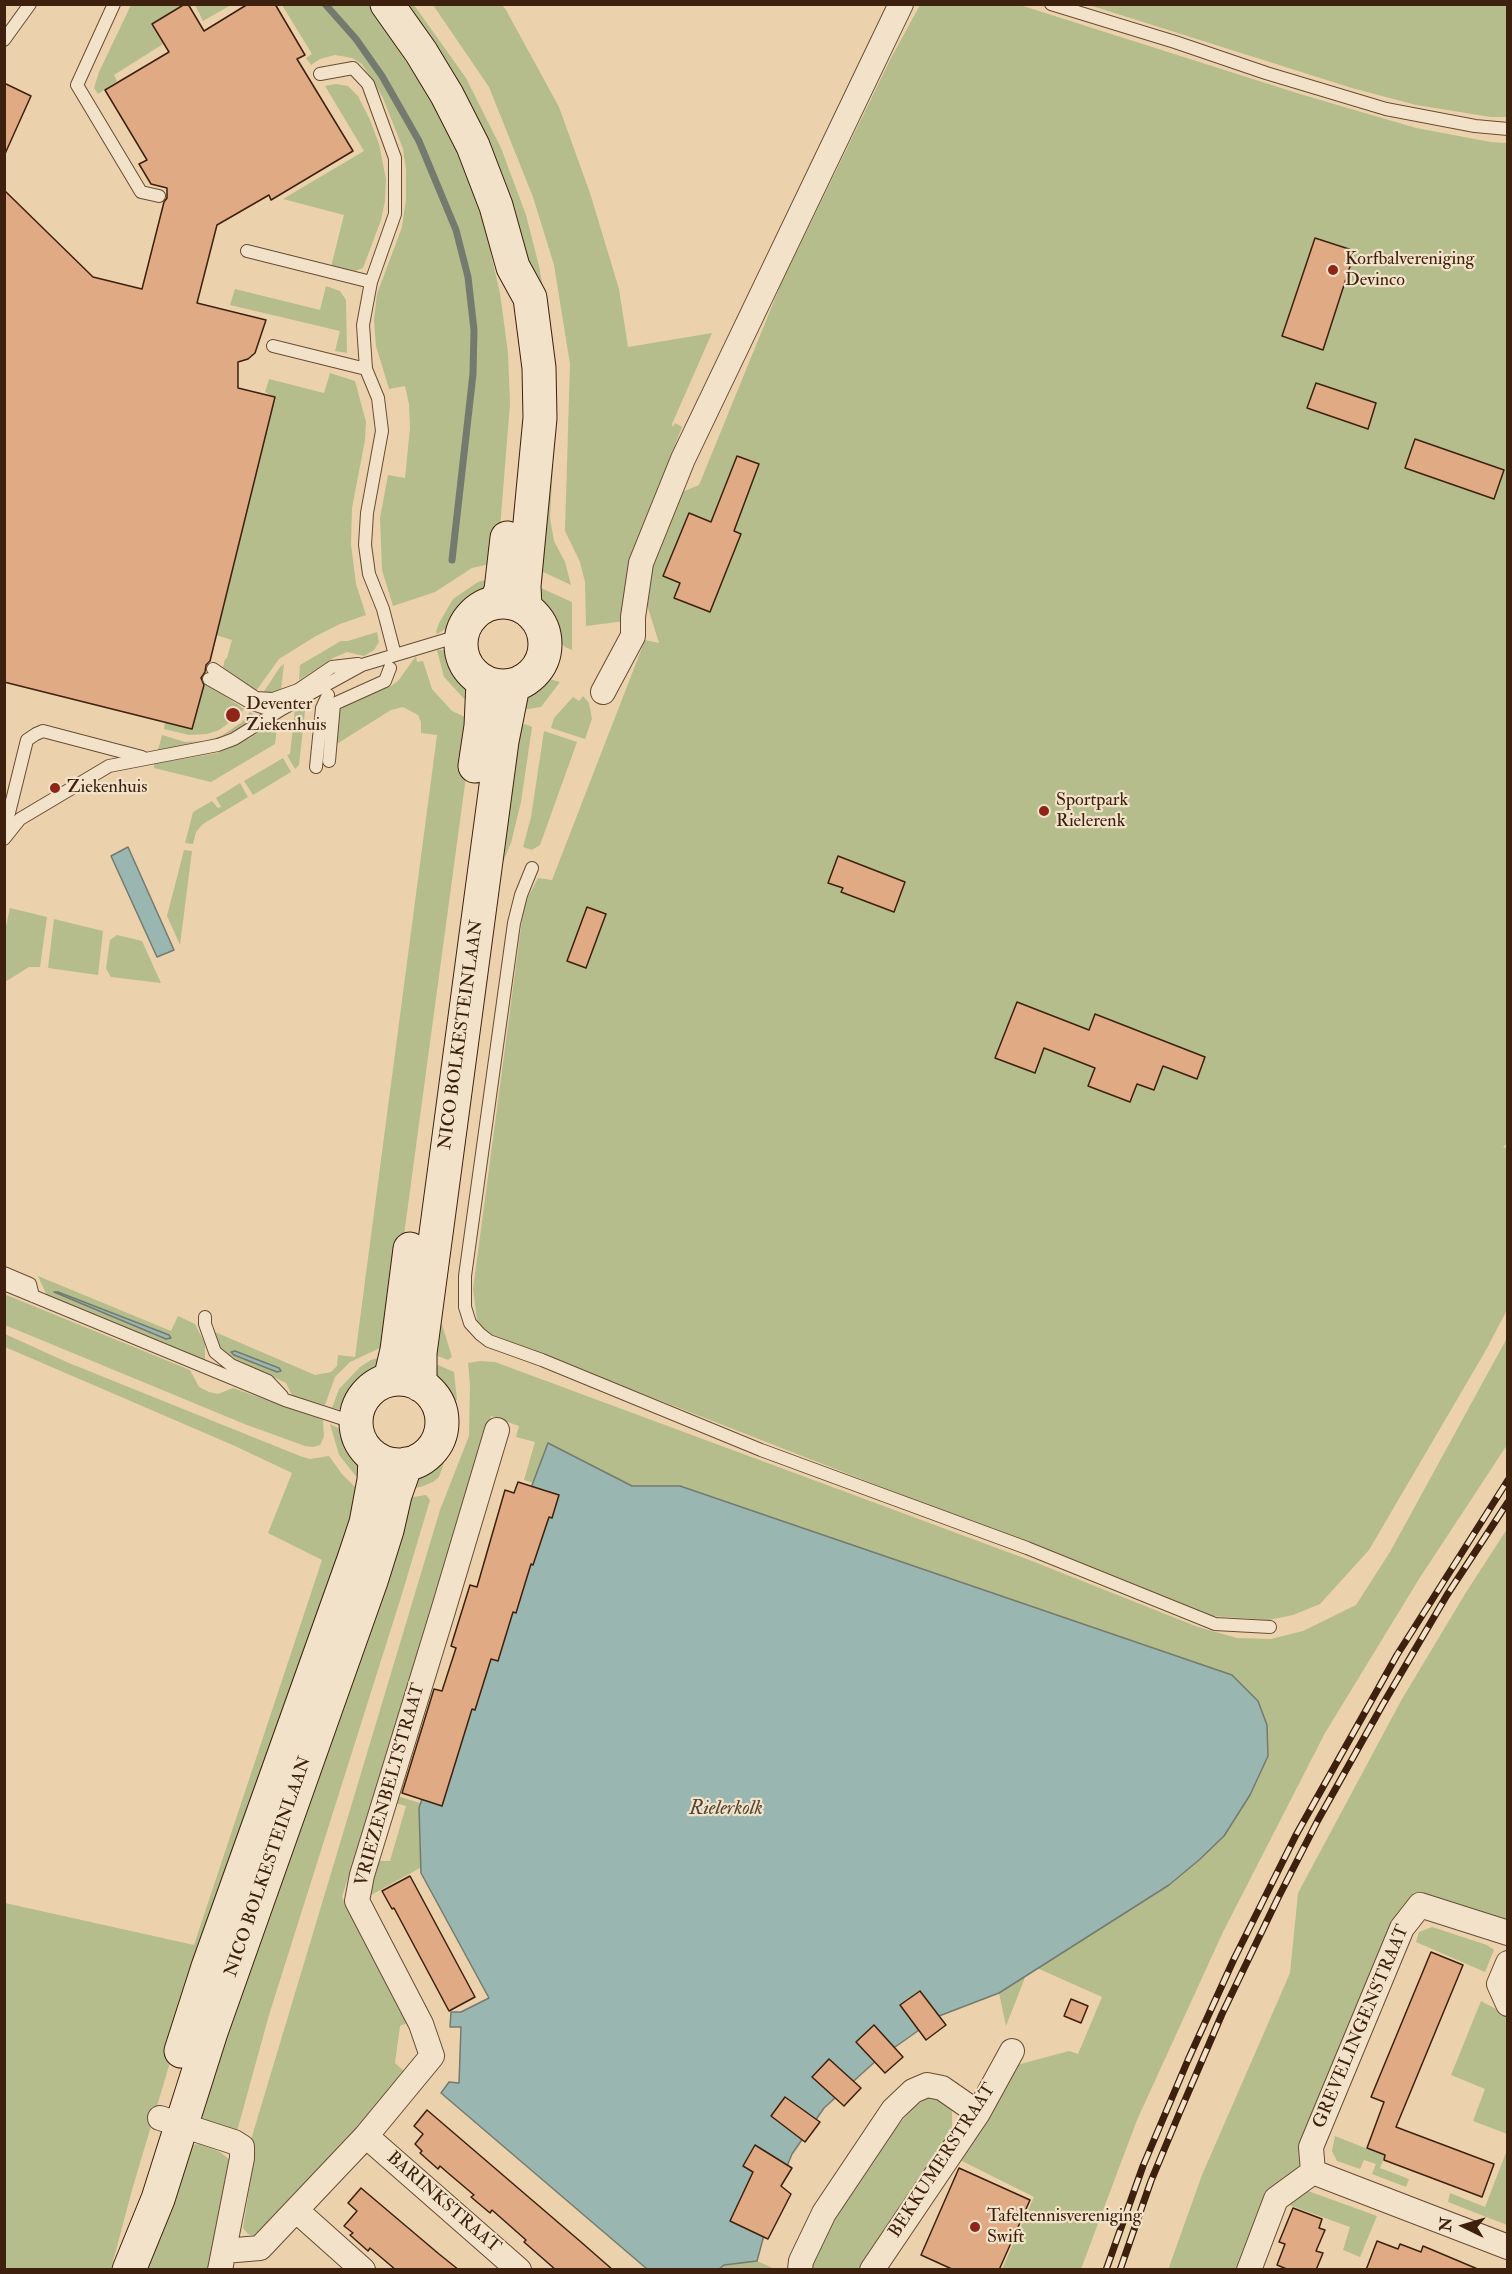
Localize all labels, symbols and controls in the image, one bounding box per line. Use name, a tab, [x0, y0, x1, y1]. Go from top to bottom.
place label: Korfbalvereniging Devinco	[1345, 249, 1474, 292]
marker: Korfbalvereniging Devinco	[1326, 263, 1340, 277]
place label: Deventer Ziekenhuis	[246, 694, 326, 736]
marker: Deventer Ziekenhuis	[224, 706, 242, 724]
place label: Ziekenhuis	[67, 777, 147, 799]
marker: Ziekenhuis	[48, 781, 62, 795]
place label: Sportpark Rielerenk	[1056, 790, 1128, 832]
marker: Sportpark Rielerenk	[1037, 804, 1051, 818]
street label: NICO BOLKESTEINLAAN	[435, 919, 489, 1151]
street label: VRIEZENBELTSTRAAT	[352, 1681, 430, 1889]
street label: NICO BOLKESTEINLAAN	[221, 1754, 317, 1980]
water label: Rielerkolk	[689, 1798, 763, 1822]
street label: GREVELINGENSTRAAT	[1309, 1922, 1415, 2132]
street label: BEKKUMERSTRAAT	[885, 2080, 1001, 2242]
street label: BARINKSTRAAT	[382, 2148, 504, 2258]
north arrow	[1434, 2196, 1494, 2256]
place label: Tafeltennisvereniging Swift	[987, 2206, 1142, 2248]
text: N	[1435, 2216, 1457, 2232]
marker: Tafeltennisvereniging Swift	[968, 2220, 982, 2234]

